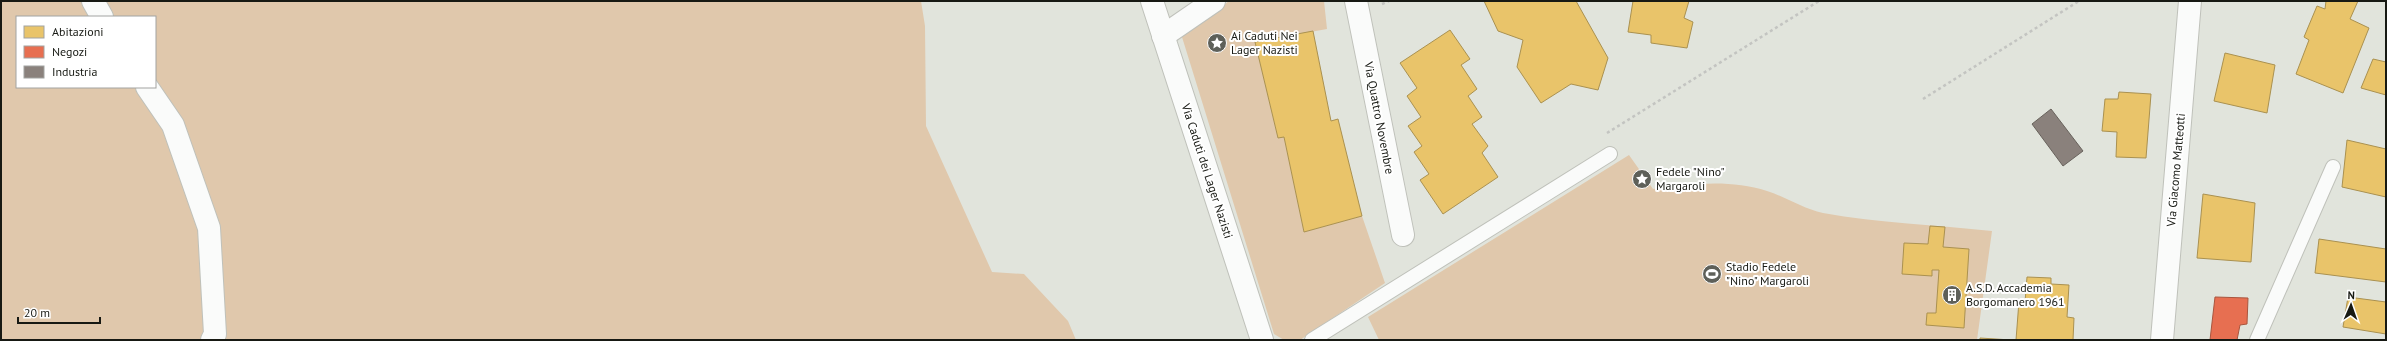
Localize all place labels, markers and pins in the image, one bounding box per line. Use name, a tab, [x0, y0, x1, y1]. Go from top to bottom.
place label: Ai Caduti Nei Lager Nazisti	[1231, 28, 1298, 57]
place icon: Ai Caduti Nei Lager Nazisti	[1206, 32, 1228, 54]
place label: Fedele "Nino" Margaroli	[1656, 164, 1725, 193]
place icon: Fedele "Nino" Margaroli	[1631, 168, 1653, 190]
place label: Stadio Fedele "Nino" Margaroli	[1726, 259, 1809, 288]
sports icon: Stadio Fedele "Nino" Margaroli	[1701, 263, 1723, 285]
place label: A.S.D. Accademia Borgomanero 1961	[1966, 280, 2065, 309]
building icon: A.S.D. Accademia Borgomanero 1961	[1941, 284, 1963, 306]

